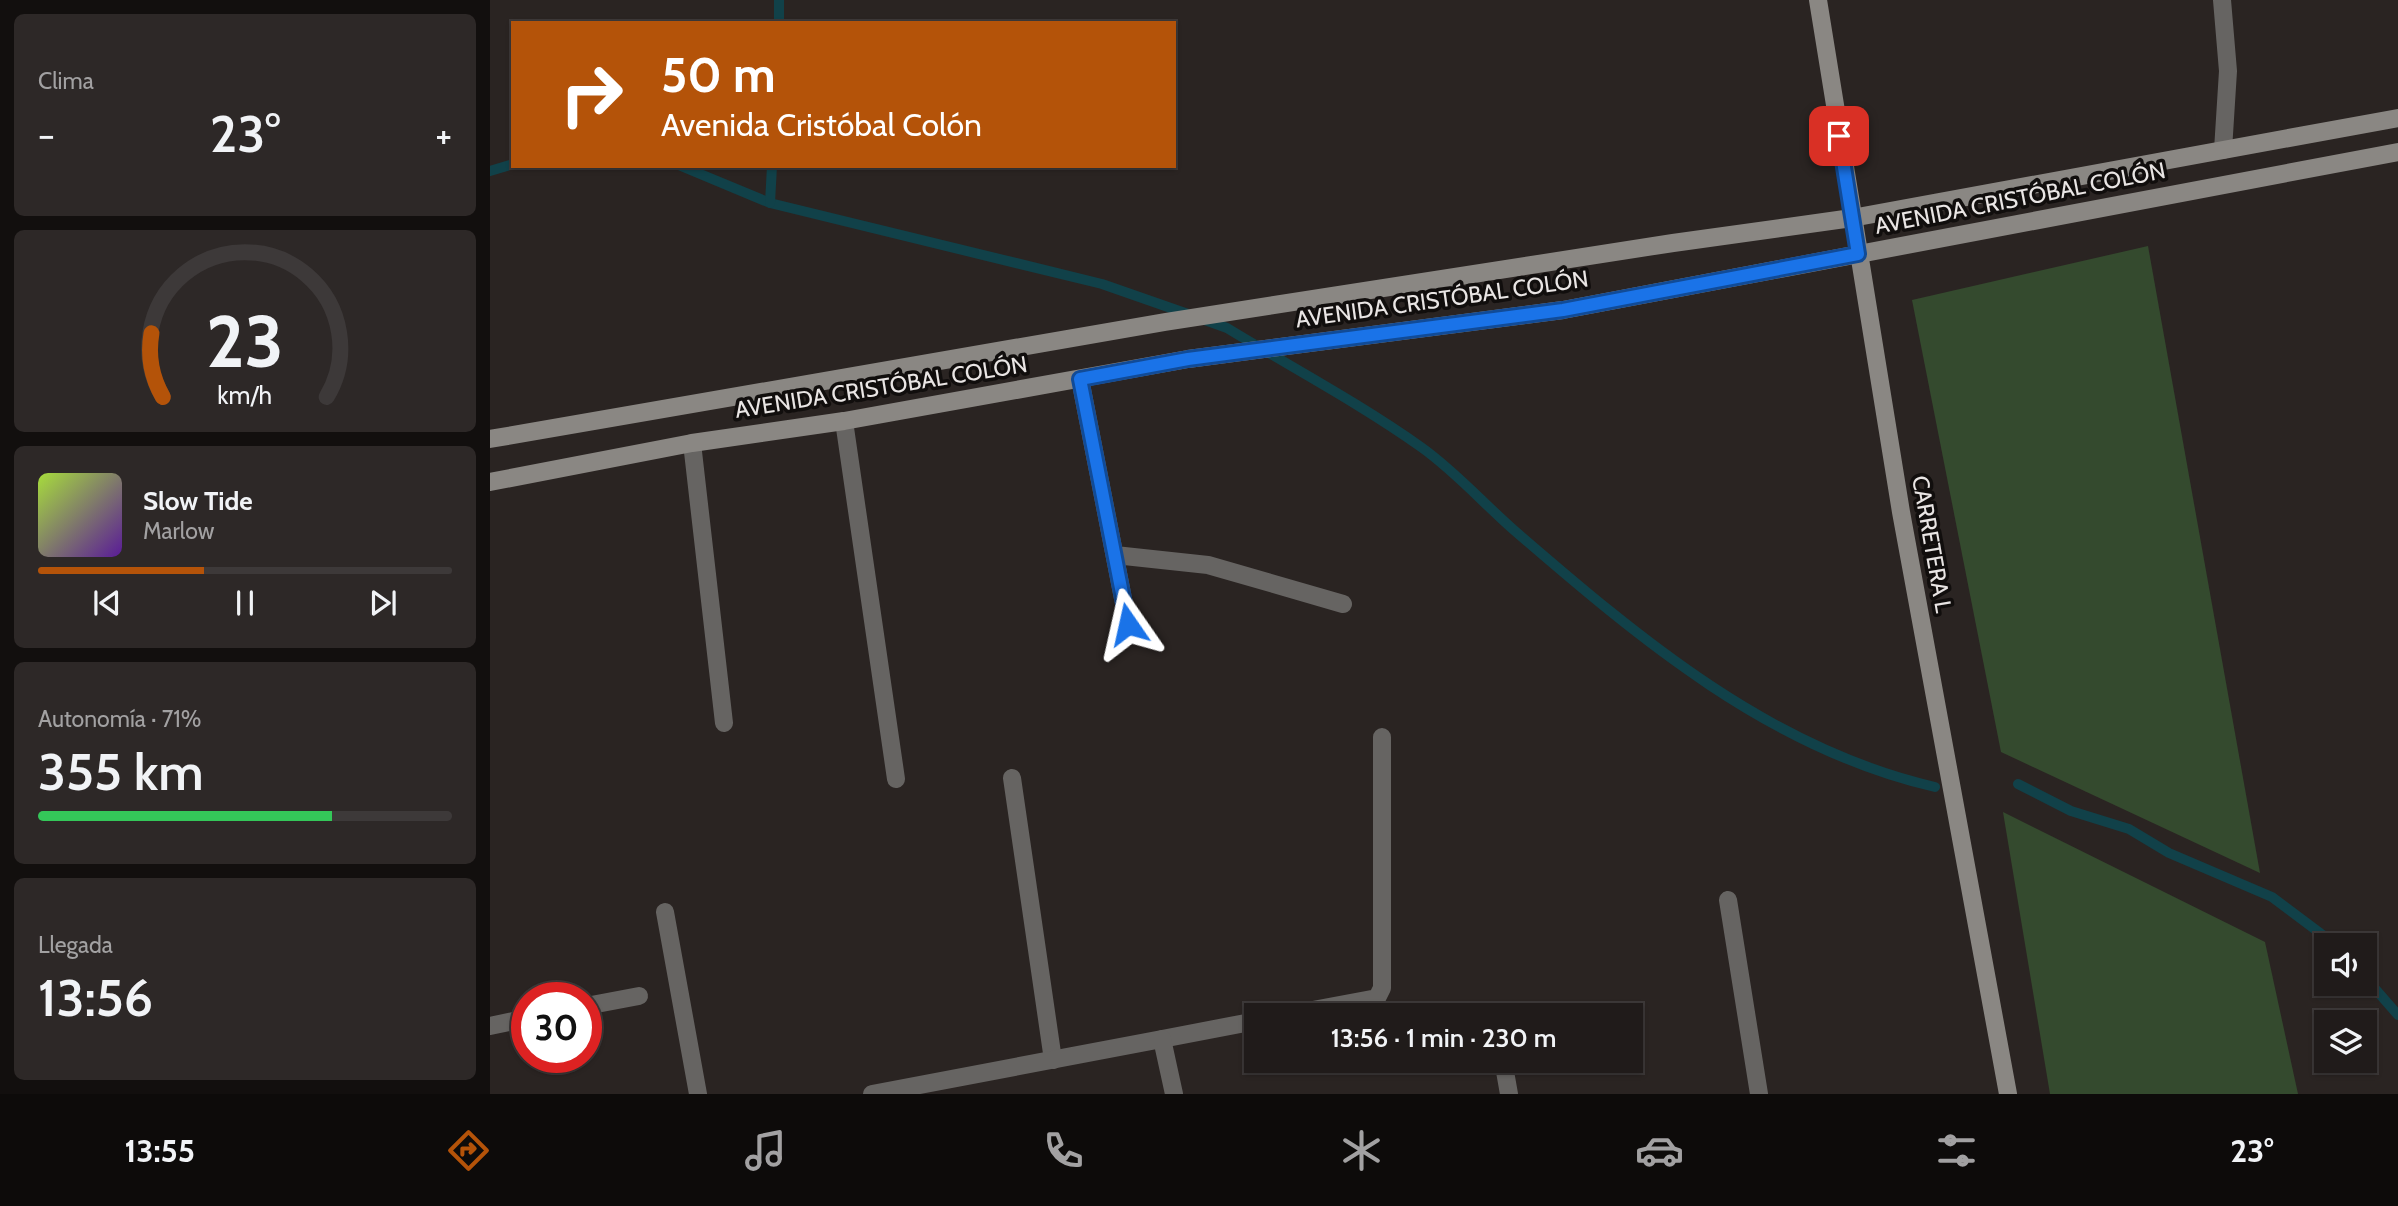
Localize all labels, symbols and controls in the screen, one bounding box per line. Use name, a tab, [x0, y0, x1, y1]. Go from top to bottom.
text: 50 m	[661, 45, 776, 104]
icon: right	[546, 49, 637, 140]
text: Clima	[38, 67, 94, 95]
text: 23°	[210, 102, 280, 165]
text: Avenida Cristóbal Colón	[661, 105, 982, 144]
pin	[1809, 106, 1869, 166]
text: −	[38, 111, 55, 158]
text: +	[435, 111, 452, 158]
icon: arrive	[1820, 117, 1858, 155]
street label: AVENIDA CRISTÓBAL COLÓN	[1872, 156, 2168, 240]
street label: AVENIDA CRISTÓBAL COLÓN	[1294, 265, 1590, 333]
text: 23	[206, 297, 284, 385]
street label: AVENIDA CRISTÓBAL COLÓN	[733, 350, 1029, 424]
text: km/h	[218, 380, 272, 410]
street label: CARRETERA L	[1906, 473, 1958, 615]
text: Slow Tide	[143, 485, 253, 517]
text: Marlow	[143, 517, 214, 545]
icon: previous	[88, 584, 126, 622]
icon: pause	[226, 584, 264, 622]
icon: next	[364, 584, 402, 622]
position arrow	[1091, 587, 1165, 661]
text: Autonomía · 71%	[38, 705, 201, 733]
text: 355 km	[38, 740, 204, 803]
text: Llegada	[38, 931, 113, 959]
map controls	[2314, 933, 2377, 1073]
button: sound	[2314, 933, 2377, 996]
text: 13:56	[38, 966, 153, 1029]
speed limit sign: 30	[511, 982, 602, 1073]
button: layers	[2314, 1010, 2377, 1073]
text: 13:56 · 1 min · 230 m	[1331, 1022, 1556, 1054]
icon: directions	[444, 1126, 493, 1175]
icon: music	[741, 1126, 790, 1175]
icon: phone	[1039, 1126, 1088, 1175]
icon: climate	[1337, 1126, 1386, 1175]
icon: car	[1635, 1126, 1684, 1175]
icon: filters	[1932, 1126, 1981, 1175]
text: 13:55	[124, 1131, 195, 1170]
text: 23°	[2230, 1131, 2274, 1170]

